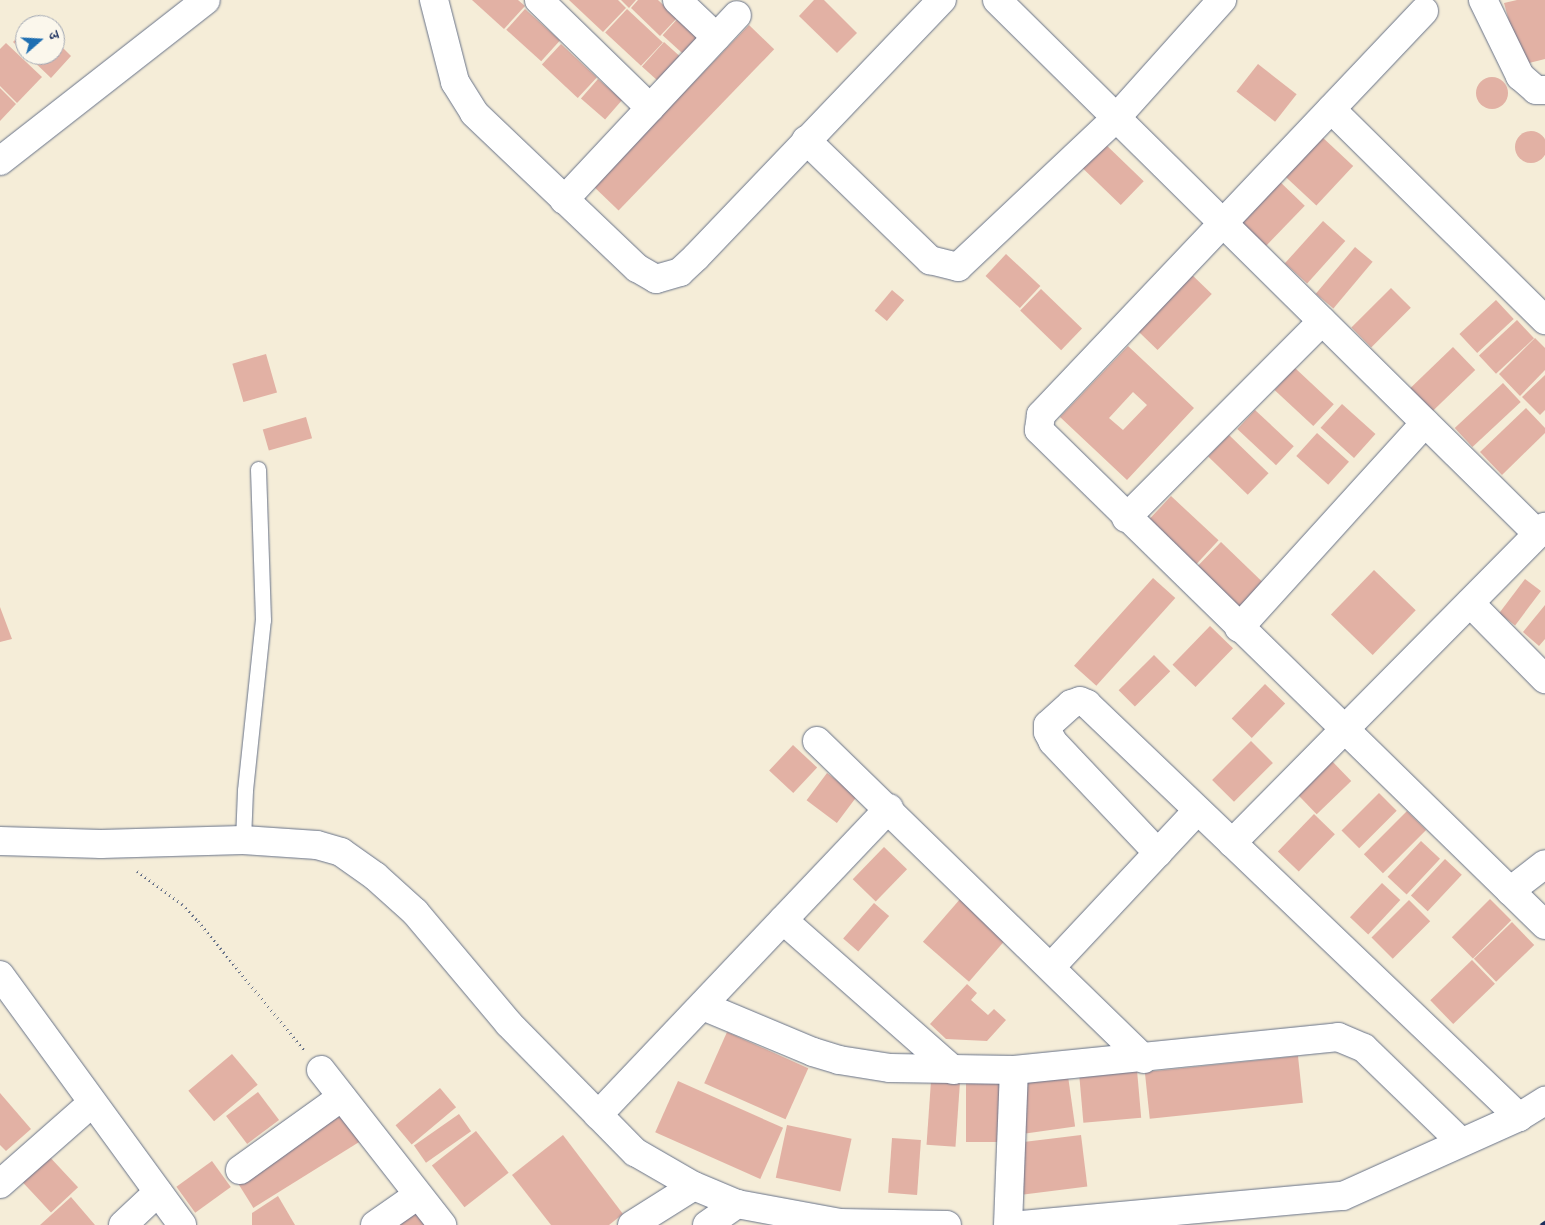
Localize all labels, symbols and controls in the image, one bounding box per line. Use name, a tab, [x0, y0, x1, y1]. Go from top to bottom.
north arrow	[15, 15, 65, 65]
text: उ	[44, 29, 64, 42]

